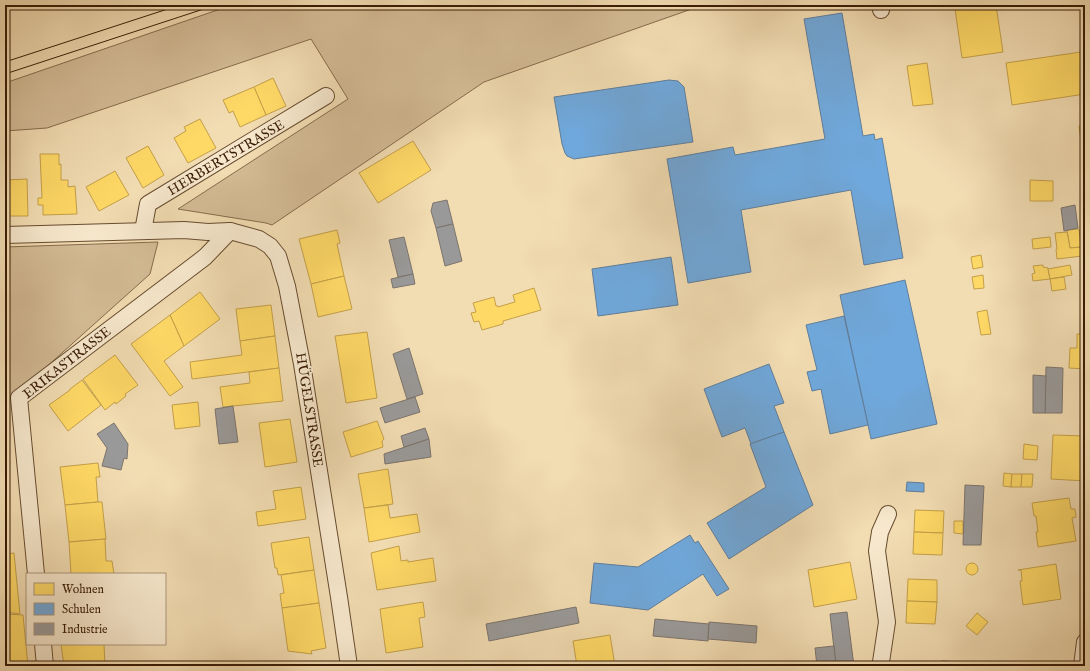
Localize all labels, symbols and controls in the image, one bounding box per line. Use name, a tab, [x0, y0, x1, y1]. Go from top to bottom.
street label: HERBERTSTRASSE	[164, 116, 288, 200]
street label: ERIKASTRASSE	[19, 323, 115, 403]
street label: HÜGELSTRASSE	[291, 351, 328, 469]
legend	[26, 573, 166, 645]
text: Wohnen	[62, 582, 105, 597]
text: Schulen	[62, 602, 102, 617]
text: Industrie	[62, 622, 108, 637]

